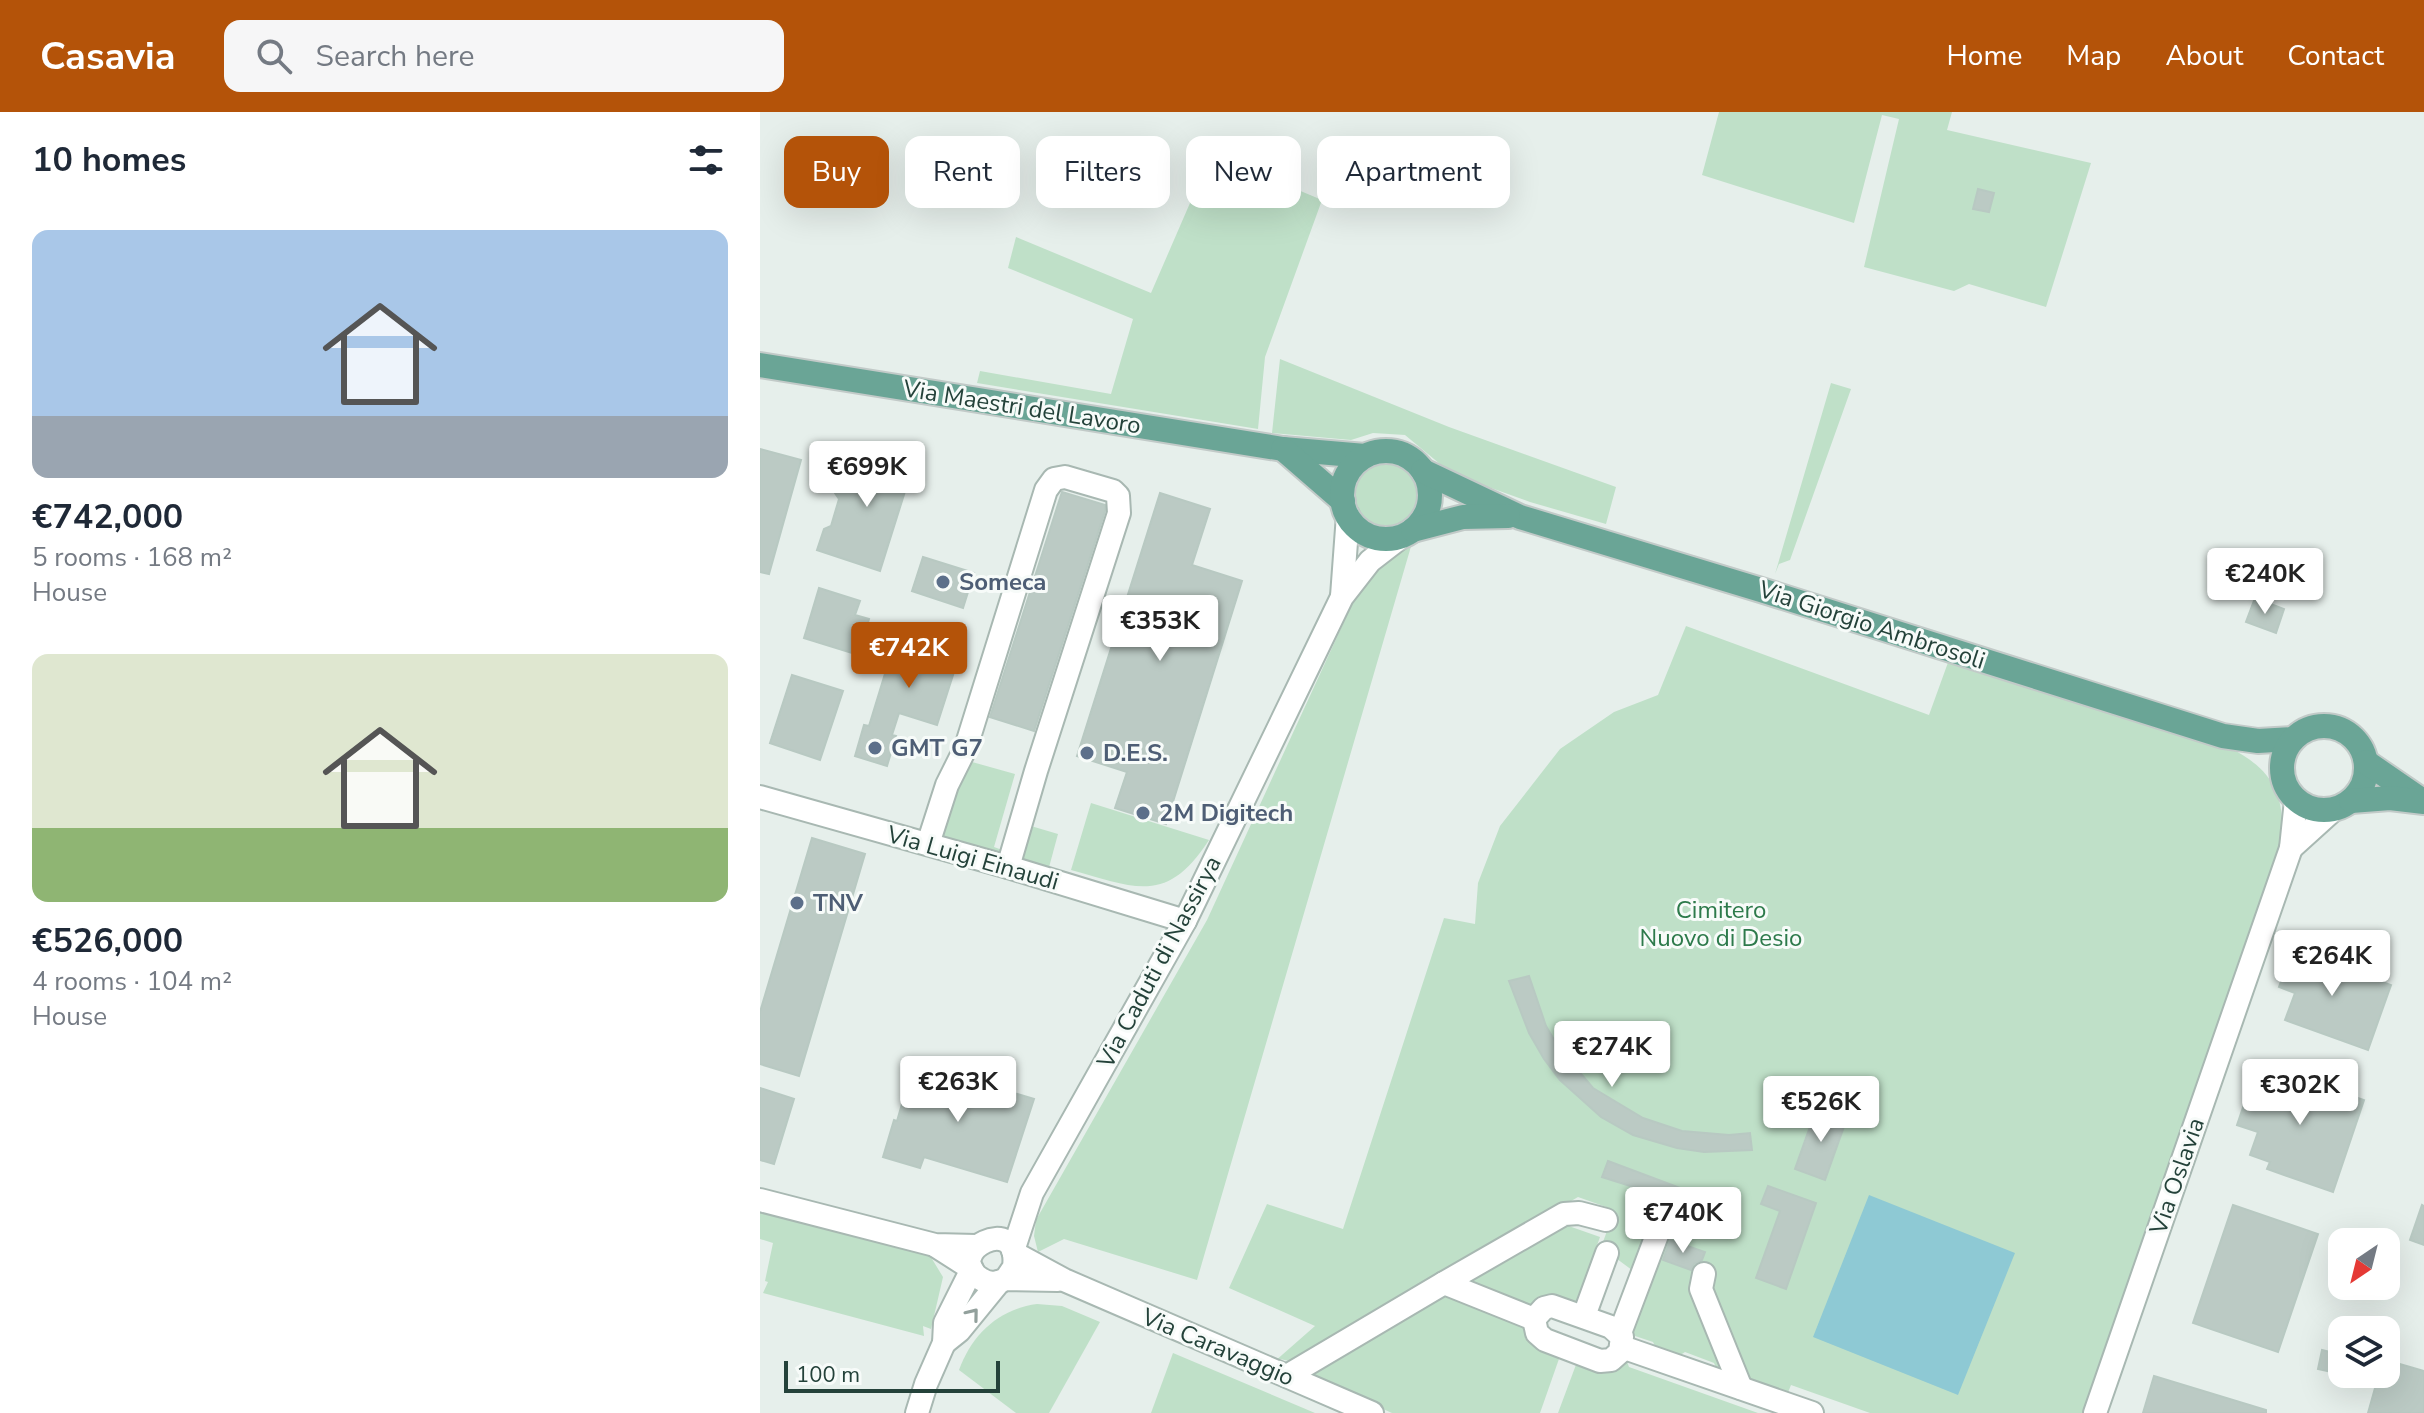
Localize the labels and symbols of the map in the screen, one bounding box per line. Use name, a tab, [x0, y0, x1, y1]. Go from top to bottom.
street label: Via Maestri del Lavoro	[900, 372, 1143, 442]
pin: €699K	[811, 441, 923, 509]
pin: €240K	[2209, 548, 2321, 616]
place label: Someca	[959, 566, 1046, 598]
marker: Someca	[934, 573, 952, 591]
street label: Via Giorgio Ambrosoli	[1754, 573, 1989, 677]
pin: €353K	[1104, 595, 1216, 663]
pin: €742K	[853, 622, 965, 690]
place label: GMT G7	[891, 732, 983, 764]
place label: D.E.S.	[1103, 737, 1168, 769]
marker: GMT G7	[866, 739, 884, 757]
marker: D.E.S.	[1078, 744, 1096, 762]
place label: 2M Digitech	[1159, 797, 1293, 829]
marker: 2M Digitech	[1134, 804, 1152, 822]
street label: Via Luigi Einaudi	[882, 818, 1063, 898]
street label: Via Caduti di Nassirya	[1089, 850, 1229, 1075]
place label: TNV	[813, 887, 864, 919]
marker: TNV	[788, 894, 806, 912]
park label: Cimitero Nuovo di Desio	[1640, 894, 1802, 954]
pin: €264K	[2276, 930, 2388, 998]
pin: €274K	[1556, 1021, 1668, 1089]
pin: €263K	[902, 1056, 1014, 1124]
pin: €302K	[2244, 1059, 2356, 1127]
pin: €526K	[1765, 1076, 1877, 1144]
street label: Via Oslavia	[2142, 1113, 2212, 1239]
pin: €740K	[1627, 1187, 1739, 1255]
north arrow	[2328, 1228, 2400, 1300]
street label: Via Caravaggio	[1136, 1300, 1299, 1393]
one-way arrow	[963, 1309, 978, 1323]
scale bar	[784, 1357, 1000, 1393]

